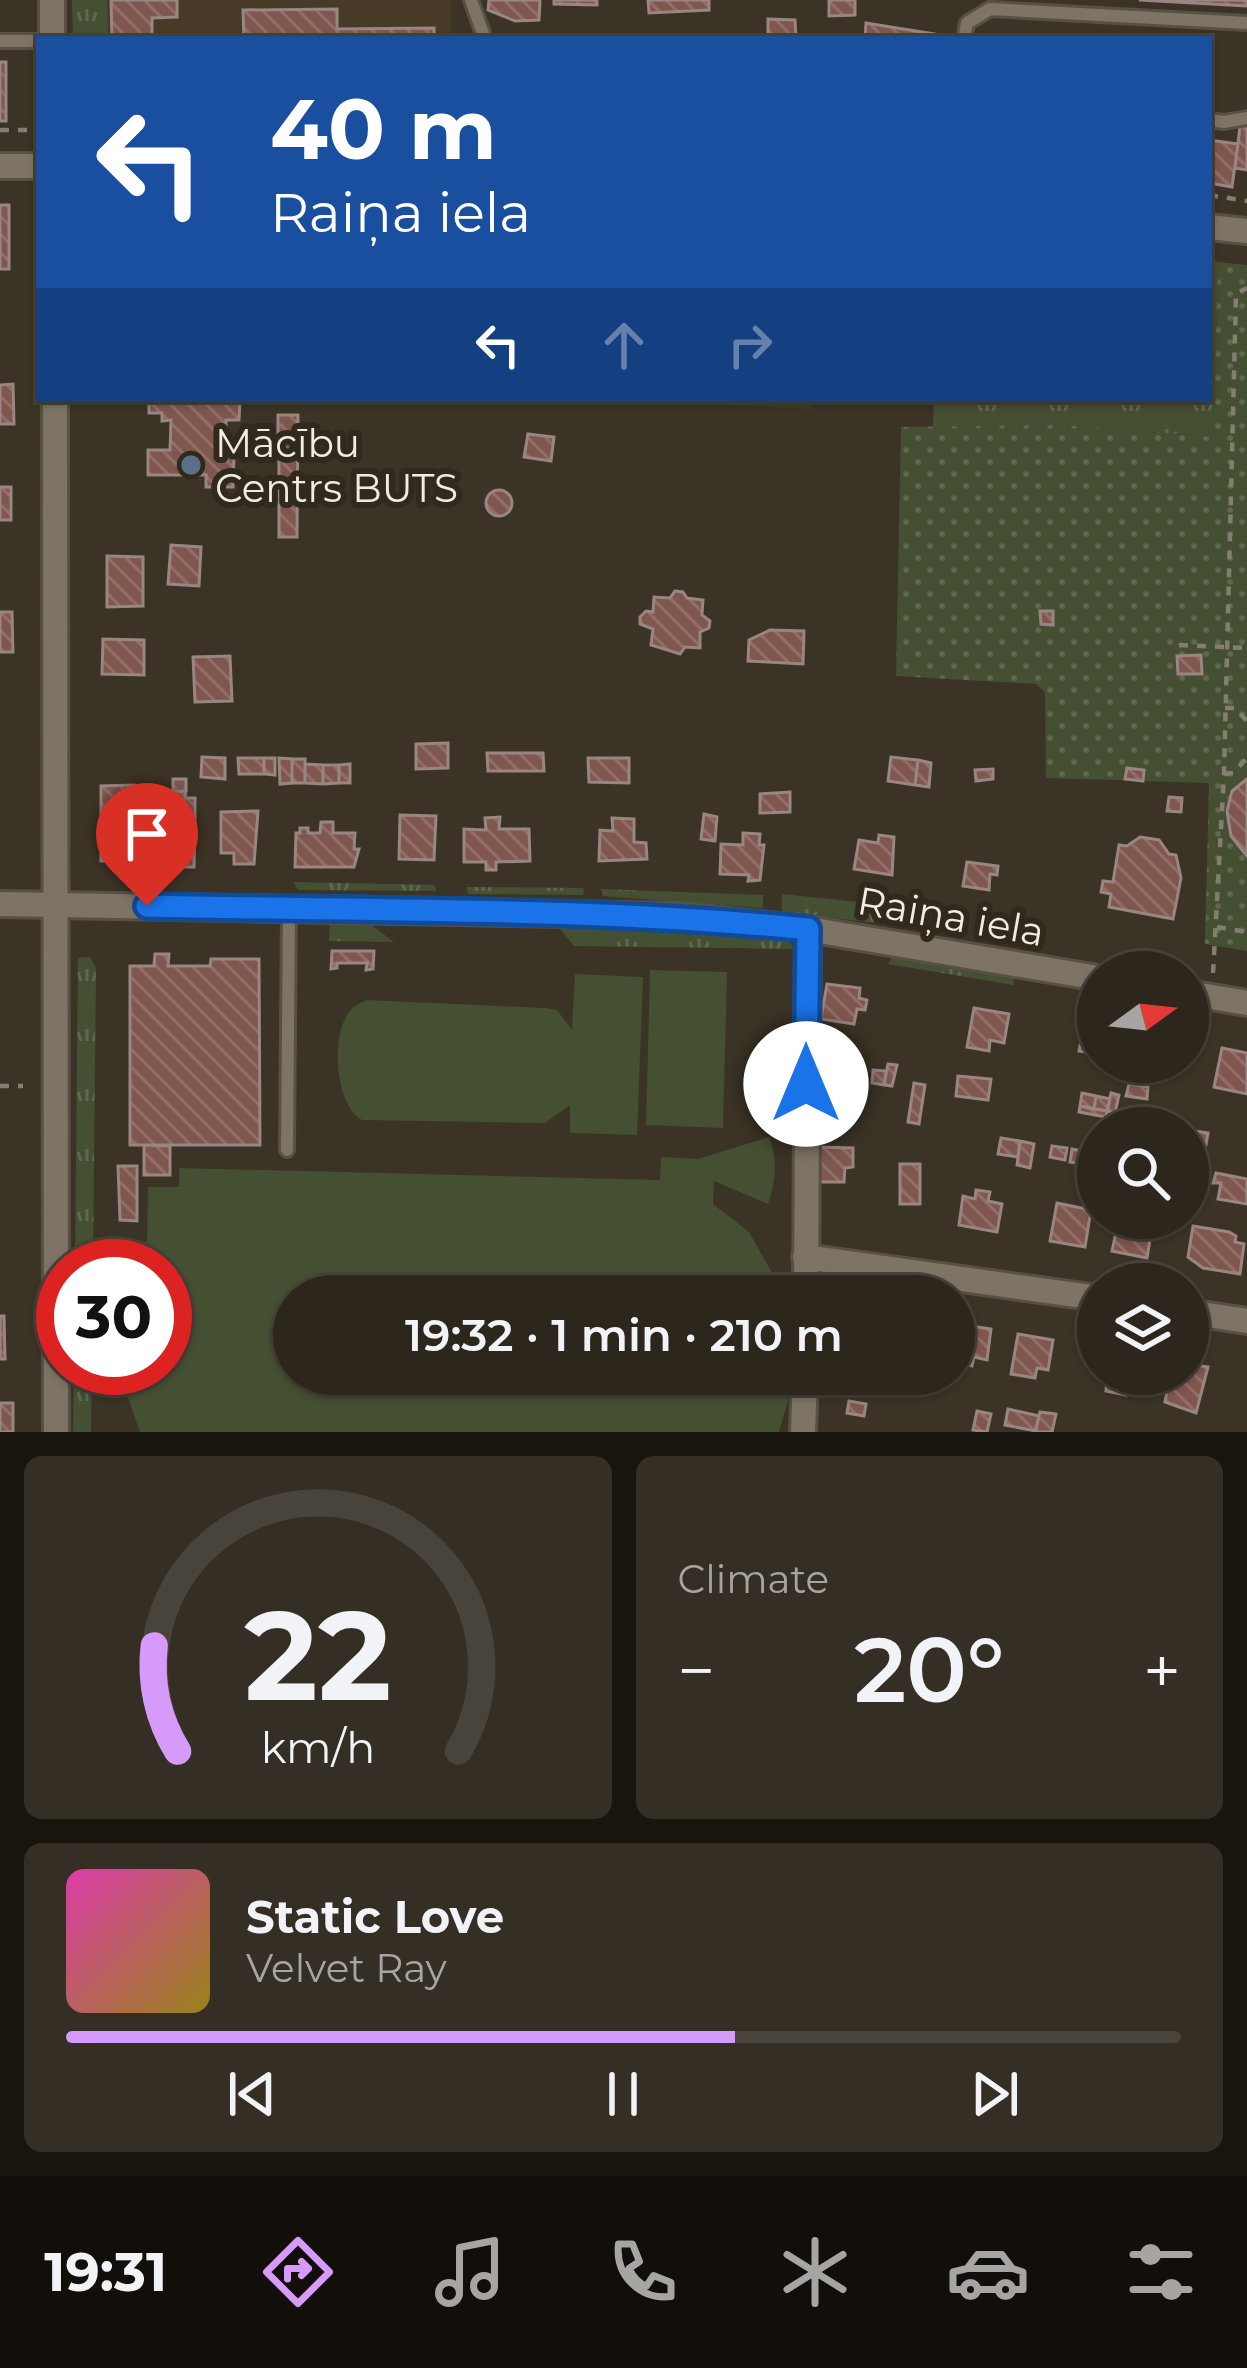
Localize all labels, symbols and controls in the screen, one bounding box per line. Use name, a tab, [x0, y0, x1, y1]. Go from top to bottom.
text: 40 m	[270, 78, 497, 180]
icon: left	[72, 84, 228, 240]
text: Raiņa iela	[270, 180, 531, 246]
icon: left	[465, 312, 531, 378]
icon: ahead	[591, 312, 657, 378]
icon: right	[717, 312, 783, 378]
place label: Mācību Centrs BUTS	[215, 419, 458, 512]
marker: Mācību Centrs BUTS	[178, 452, 204, 478]
pin	[96, 783, 198, 906]
icon: arrive	[114, 801, 180, 867]
street label: Raiņa iela	[854, 876, 1048, 956]
north arrow	[1077, 951, 1209, 1083]
map controls	[1077, 951, 1209, 1395]
position arrow	[743, 1021, 869, 1147]
button: search	[1077, 1107, 1209, 1239]
speed limit sign: 30	[36, 1239, 192, 1395]
button: layers	[1077, 1263, 1209, 1395]
text: 19:32 · 1 min · 210 m	[405, 1307, 843, 1362]
text: Climate	[678, 1555, 829, 1603]
text: 22	[244, 1579, 391, 1731]
text: 20°	[854, 1615, 1005, 1725]
text: −	[678, 1630, 715, 1711]
text: +	[1143, 1630, 1181, 1711]
text: km/h	[261, 1720, 375, 1773]
text: Static Love	[246, 1889, 504, 1944]
text: Velvet Ray	[246, 1944, 447, 1992]
icon: previous	[219, 2061, 285, 2127]
icon: pause	[590, 2061, 656, 2127]
icon: next	[962, 2061, 1028, 2127]
icon: directions	[256, 2230, 340, 2314]
icon: music	[428, 2230, 512, 2314]
icon: phone	[601, 2230, 685, 2314]
icon: climate	[773, 2230, 857, 2314]
icon: car	[946, 2230, 1030, 2314]
icon: filters	[1119, 2230, 1203, 2314]
text: 19:31	[44, 2239, 167, 2305]

